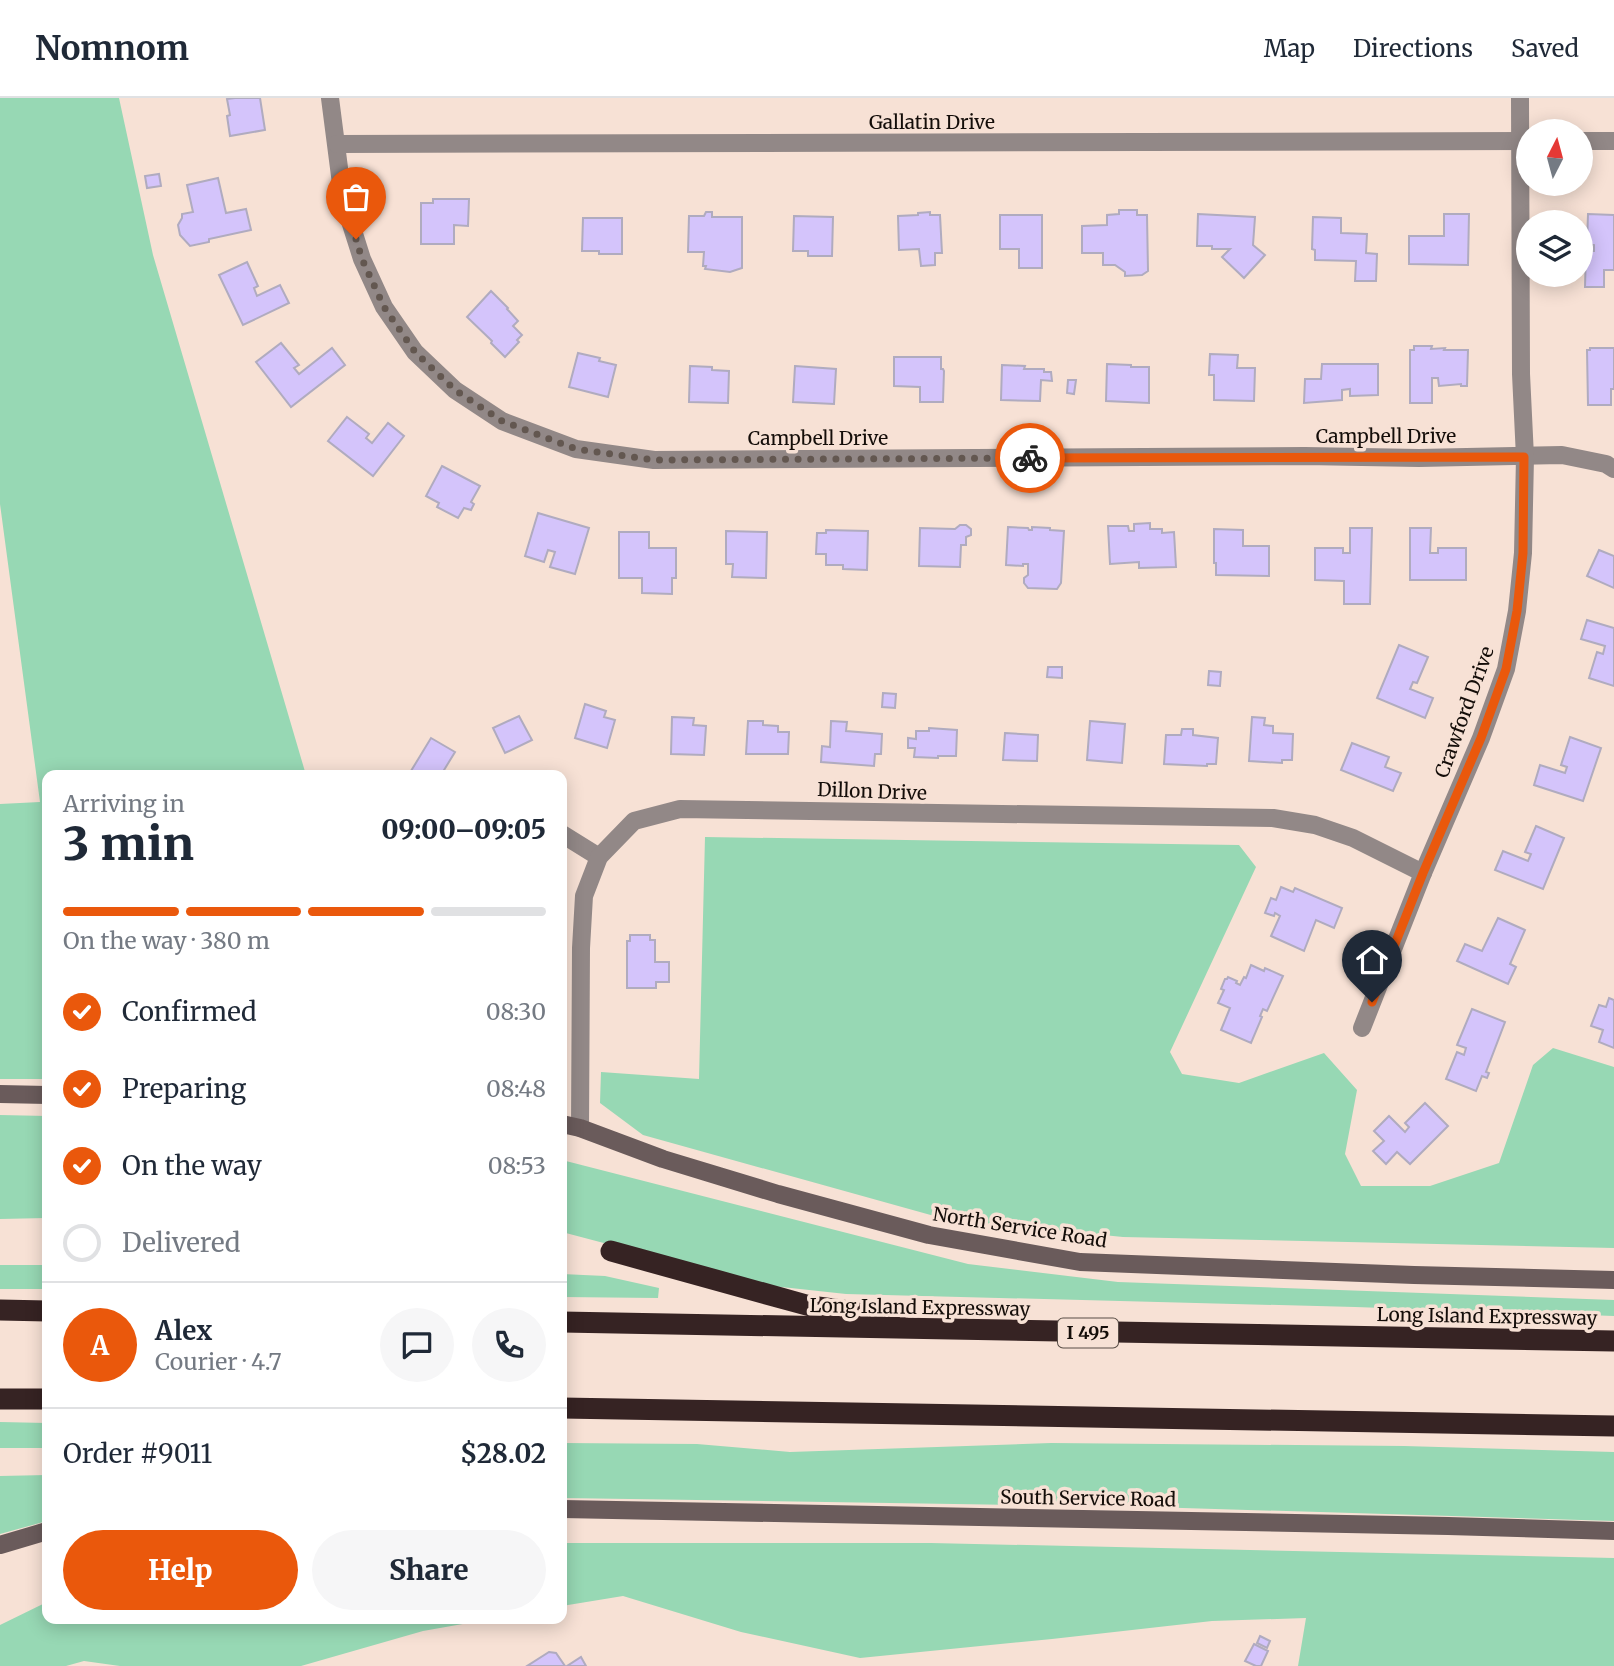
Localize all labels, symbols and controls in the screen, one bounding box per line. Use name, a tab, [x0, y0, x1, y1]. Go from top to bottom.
text: Nomnom	[35, 28, 189, 69]
text: Map	[1264, 33, 1315, 64]
text: Directions	[1353, 33, 1473, 64]
text: Saved	[1511, 33, 1579, 64]
street label: Gallatin Drive	[869, 110, 995, 134]
north arrow	[1516, 119, 1592, 196]
map controls	[1516, 119, 1593, 287]
pin	[326, 167, 386, 239]
icon: bag	[337, 178, 375, 216]
button: layers	[1516, 210, 1593, 287]
courier	[995, 423, 1065, 493]
street label: Campbell Drive	[1316, 424, 1456, 448]
street label: Campbell Drive	[748, 426, 888, 450]
icon: bike	[1011, 439, 1049, 477]
street label: Crawford Drive	[1429, 643, 1499, 781]
street label: Dillon Drive	[817, 777, 927, 805]
text: Arriving in	[63, 789, 185, 818]
text: 09:00–09:05	[381, 813, 546, 846]
text: 3 min	[63, 815, 194, 873]
text: On the way · 380 m	[63, 926, 270, 955]
pin	[1342, 930, 1402, 1002]
icon: home	[1353, 941, 1391, 979]
icon: check	[63, 993, 101, 1031]
text: Confirmed	[122, 995, 257, 1028]
text: 08:30	[486, 997, 546, 1026]
icon: check	[63, 1070, 101, 1108]
text: Preparing	[122, 1072, 246, 1105]
text: 08:48	[486, 1074, 546, 1103]
icon: check	[63, 1147, 101, 1185]
text: On the way	[122, 1149, 262, 1182]
text: 08:53	[488, 1151, 546, 1180]
street label: North Service Road	[931, 1201, 1109, 1253]
text: Delivered	[122, 1226, 241, 1259]
street label: Long Island Expressway	[809, 1293, 1031, 1321]
street label: Long Island Expressway	[1376, 1302, 1598, 1330]
button: chat	[380, 1308, 454, 1382]
button: phone	[472, 1308, 546, 1382]
text: Alex	[155, 1314, 212, 1347]
road number: I 495	[1058, 1318, 1118, 1348]
text: A	[91, 1329, 109, 1362]
text: Courier · 4.7	[155, 1347, 282, 1376]
text: Order #9011	[63, 1437, 212, 1470]
text: $28.02	[460, 1437, 546, 1470]
street label: South Service Road	[1000, 1484, 1176, 1512]
button: Help	[63, 1530, 298, 1610]
button: Share	[312, 1530, 546, 1610]

